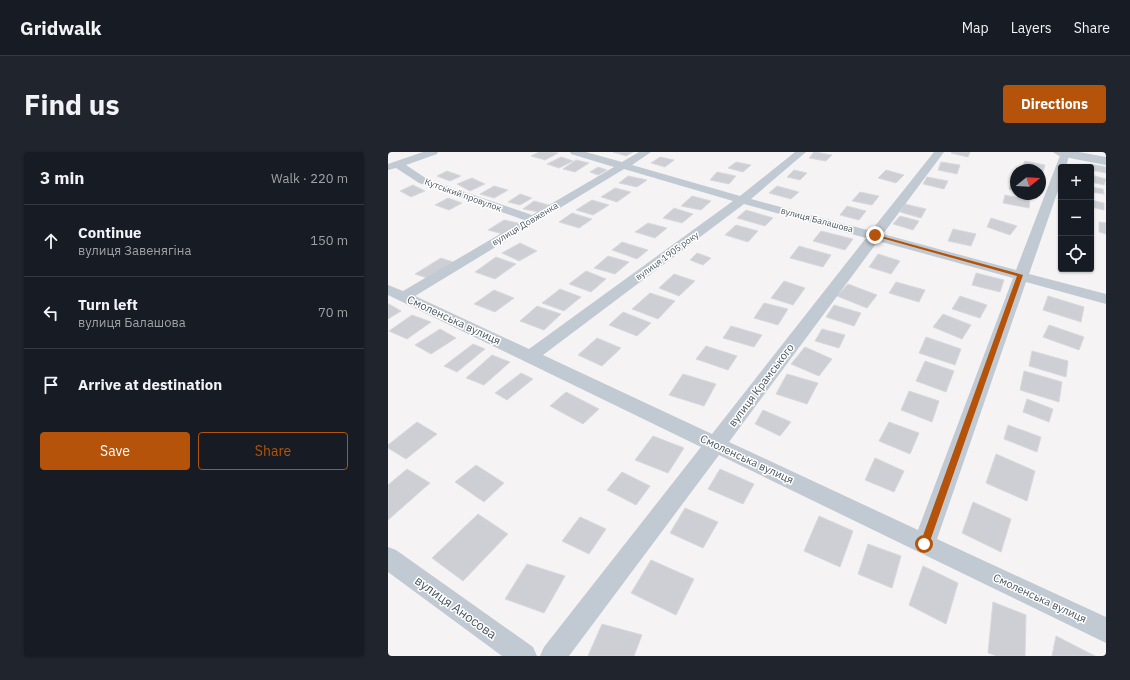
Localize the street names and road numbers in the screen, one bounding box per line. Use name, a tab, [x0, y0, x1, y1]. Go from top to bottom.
street label: Кутський провулок	[423, 175, 503, 214]
street label: вулиця Довженка	[490, 199, 560, 248]
street label: вулиця Балашова	[780, 205, 855, 235]
street label: вулиця 1905 року	[633, 229, 701, 282]
street label: Смоленська вулиця	[405, 292, 503, 348]
street label: вулиця Крамського	[725, 341, 797, 429]
street label: Смоленська вулиця	[698, 431, 796, 487]
street label: Смоленська вулиця	[991, 570, 1089, 626]
street label: вулиця Аносова	[411, 572, 500, 643]

